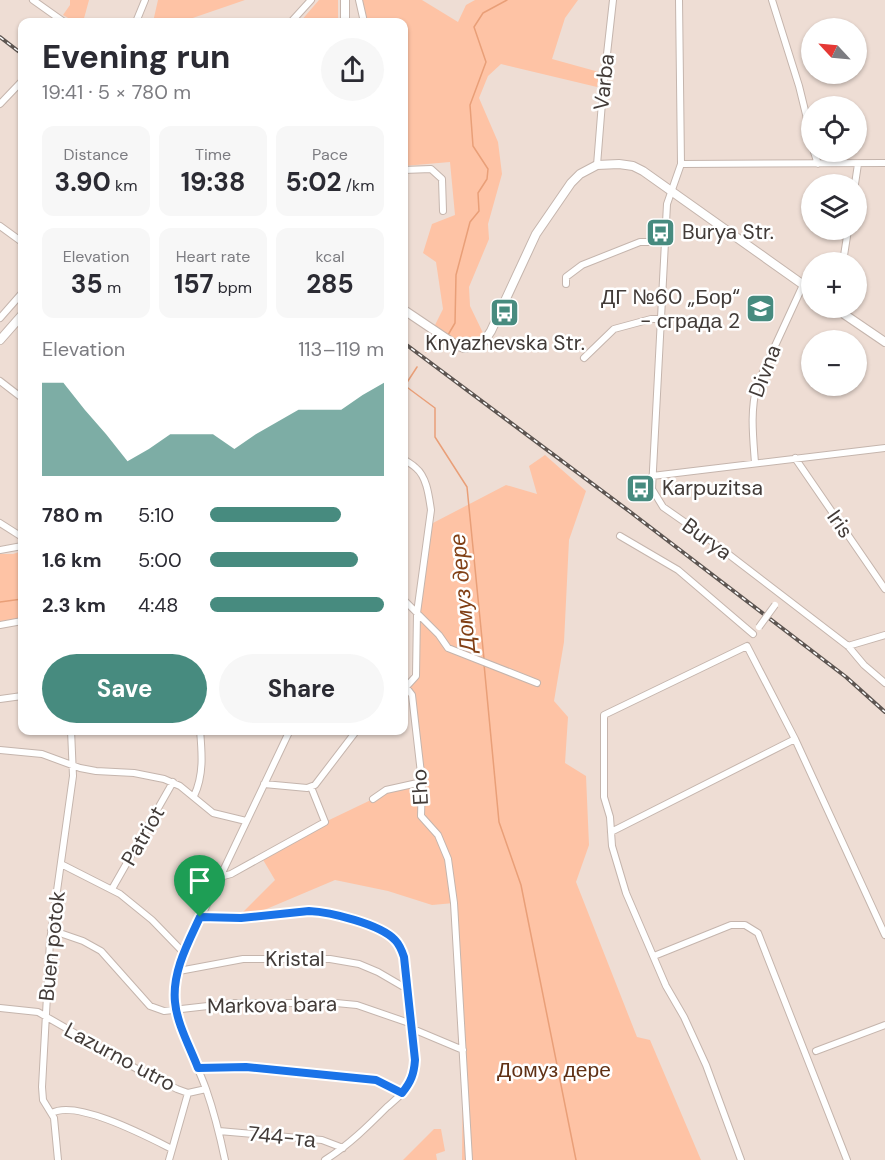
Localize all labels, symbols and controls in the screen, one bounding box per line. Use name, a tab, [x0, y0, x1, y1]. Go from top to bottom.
north arrow	[801, 18, 867, 84]
map controls	[801, 18, 867, 396]
text: Evening run	[42, 35, 230, 78]
button: share	[321, 38, 384, 101]
street label: Varba	[587, 52, 621, 112]
text: 19:41 · 5 × 780 m	[42, 79, 191, 105]
button: locate	[801, 96, 867, 162]
text: Distance	[64, 144, 128, 165]
text: Time	[195, 144, 231, 165]
text: Pace	[312, 144, 348, 165]
text: 3.90	[55, 165, 111, 199]
text: 19:38	[181, 165, 245, 199]
text: 5:02	[286, 165, 342, 199]
button: layers	[801, 174, 867, 240]
text: km	[111, 175, 137, 196]
text: /km	[342, 175, 374, 196]
bus stop icon: Burya Str.	[645, 216, 677, 248]
place label: Burya Str.	[682, 218, 774, 246]
text: Elevation	[63, 246, 129, 267]
text: Heart rate	[176, 246, 250, 267]
text: kcal	[316, 246, 344, 267]
button: +	[801, 252, 867, 318]
text: 35	[71, 267, 103, 301]
text: 157	[174, 267, 213, 301]
text: 285	[306, 267, 354, 301]
text: m	[103, 277, 121, 298]
text: bpm	[213, 277, 252, 298]
place label: ДГ №60 „Бор“ - сграда 2	[601, 283, 740, 335]
school or university icon: ДГ №60 „Бор“ - сграда 2	[745, 293, 777, 325]
bus stop icon: Knyazhevska Str.	[489, 296, 521, 328]
place label: Knyazhevska Str.	[425, 329, 585, 357]
button: −	[801, 330, 867, 396]
text: Elevation	[42, 336, 125, 362]
text: 113–119 m	[298, 336, 384, 362]
street label: Divna	[742, 341, 788, 401]
bus stop icon: Karpuzitsa	[625, 472, 657, 504]
place label: Karpuzitsa	[662, 474, 763, 502]
text: 780 m	[42, 502, 103, 528]
text: 5:10	[138, 502, 174, 528]
street label: Iris	[820, 504, 860, 544]
street label: Burya	[677, 512, 737, 566]
water label: Домуз дере	[443, 532, 482, 656]
text: 1.6 km	[42, 547, 101, 573]
text: 5:00	[138, 547, 182, 573]
text: 2.3 km	[42, 592, 106, 618]
text: 4:48	[138, 592, 178, 618]
button: Save	[42, 654, 207, 723]
button: Share	[219, 654, 384, 723]
street label: Eho	[405, 768, 435, 806]
street label: Patriot	[115, 801, 171, 871]
pin	[174, 855, 225, 917]
icon: arrive	[183, 864, 216, 897]
street label: Buen potok	[32, 889, 72, 1002]
street label: Kristal	[265, 945, 325, 973]
street label: Markova bara	[207, 990, 337, 1020]
street label: Lazurno utro	[60, 1016, 180, 1098]
park label: Домуз дере	[497, 1056, 611, 1084]
street label: 744-та	[247, 1120, 318, 1155]

